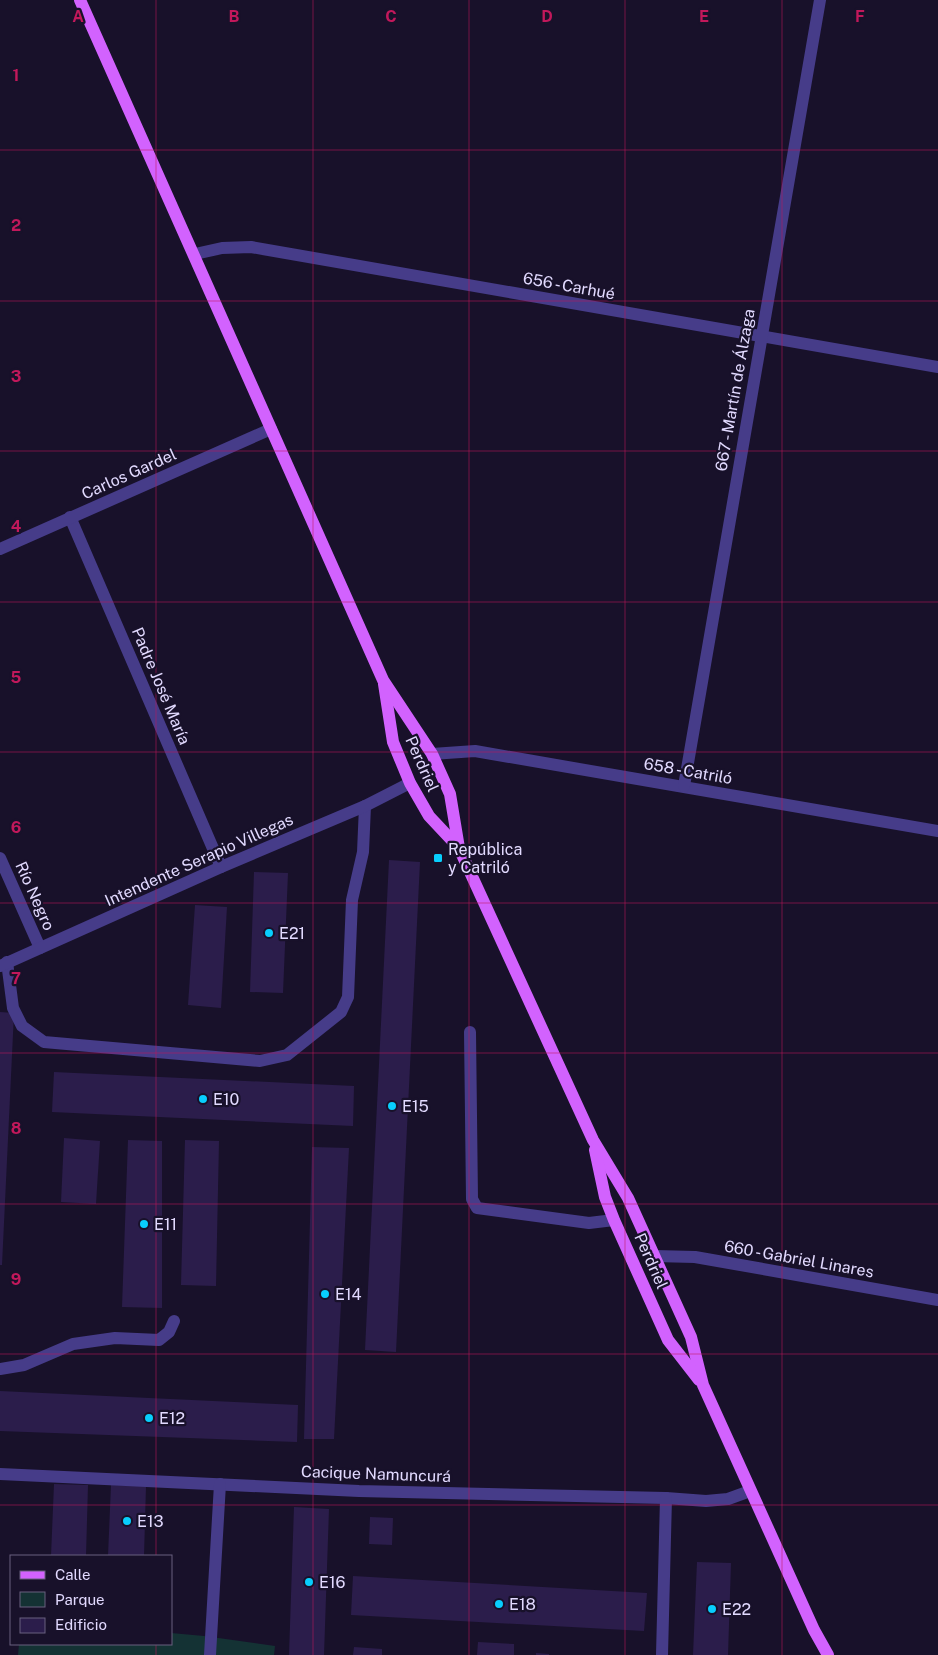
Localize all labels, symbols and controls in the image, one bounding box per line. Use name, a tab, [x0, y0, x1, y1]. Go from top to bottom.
text: A	[72, 7, 84, 26]
text: B	[229, 7, 240, 26]
text: C	[385, 7, 397, 26]
text: D	[541, 7, 553, 26]
text: E	[699, 7, 709, 26]
text: F	[855, 7, 865, 26]
text: 1	[13, 66, 19, 85]
text: 2	[11, 216, 21, 235]
street label: 656 - Carhué	[521, 269, 617, 303]
street label: 667 - Martín de Álzaga	[710, 307, 759, 473]
text: 3	[11, 367, 21, 386]
street label: Carlos Gardel	[79, 445, 179, 503]
text: 4	[11, 517, 22, 536]
street label: Padre José María	[128, 624, 194, 748]
text: 5	[11, 668, 22, 687]
street label: Perdriel	[401, 733, 443, 795]
street label: 658 - Catriló	[642, 754, 734, 788]
street label: Intendente Serapio Villegas	[102, 810, 296, 910]
text: 6	[11, 818, 21, 837]
place label: República y Catriló	[448, 840, 522, 877]
marker: República y Catriló	[432, 852, 444, 864]
street label: Río Negro	[11, 859, 59, 933]
place label: E21	[279, 924, 305, 943]
marker: E21	[263, 927, 275, 939]
text: 7	[11, 969, 21, 988]
place label: E10	[213, 1090, 239, 1109]
marker: E10	[197, 1093, 209, 1105]
place label: E15	[402, 1097, 429, 1116]
marker: E15	[386, 1100, 398, 1112]
text: 8	[11, 1119, 22, 1138]
place label: E11	[154, 1215, 177, 1234]
marker: E11	[138, 1218, 150, 1230]
street label: Perdriel	[630, 1230, 672, 1292]
street label: 660 - Gabriel Linares	[723, 1236, 875, 1282]
text: 9	[11, 1270, 21, 1289]
place label: E14	[335, 1285, 362, 1304]
marker: E14	[319, 1288, 331, 1300]
place label: E12	[159, 1409, 185, 1428]
marker: E12	[143, 1412, 155, 1424]
street label: Cacique Namuncurá	[301, 1462, 451, 1486]
place label: E13	[137, 1512, 164, 1531]
marker: E13	[121, 1515, 133, 1527]
legend	[10, 1555, 172, 1645]
text: Calle	[55, 1566, 91, 1583]
place label: E16	[319, 1573, 345, 1592]
marker: E16	[303, 1576, 315, 1588]
text: Parque	[55, 1591, 105, 1608]
place label: E18	[509, 1595, 536, 1614]
marker: E18	[493, 1598, 505, 1610]
place label: E22	[722, 1600, 751, 1619]
marker: E22	[706, 1603, 718, 1615]
text: Edificio	[55, 1616, 107, 1633]

